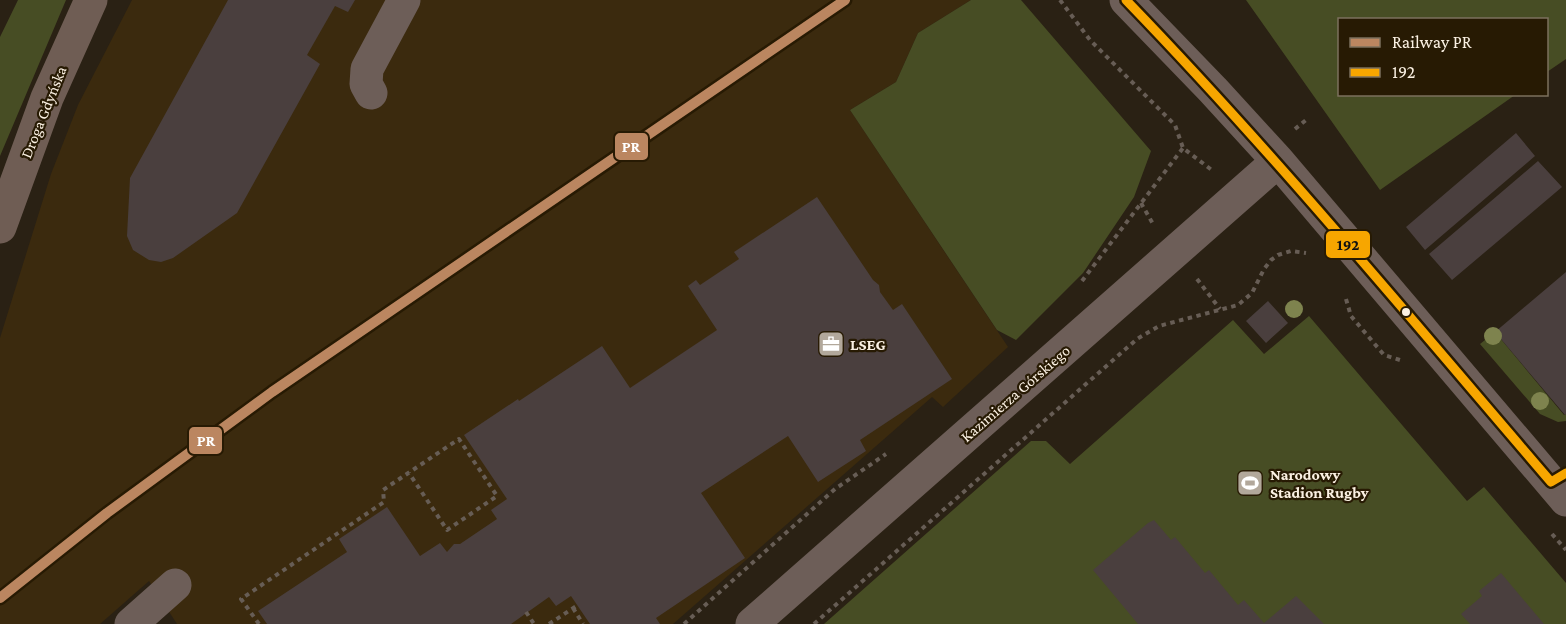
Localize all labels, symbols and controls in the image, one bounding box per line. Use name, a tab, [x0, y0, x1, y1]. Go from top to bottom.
legend	[1338, 18, 1548, 96]
text: Railway PR	[1392, 32, 1473, 52]
text: 192	[1392, 62, 1415, 82]
street label: Droga Gdyńska	[17, 63, 71, 161]
line badge: PR	[614, 132, 649, 161]
text: PR	[622, 138, 641, 155]
line badge: 192	[1325, 230, 1371, 259]
text: 192	[1337, 236, 1359, 253]
unlabelled marker	[1400, 306, 1412, 318]
office icon: LSEG	[816, 329, 846, 359]
place label: LSEG	[850, 336, 886, 353]
street label: Kazimierza Górskiego	[957, 341, 1074, 446]
line badge: PR	[188, 426, 223, 455]
text: PR	[197, 432, 216, 449]
place label: Narodowy Stadion Rugby	[1270, 466, 1369, 501]
sports icon: Narodowy Stadion Rugby	[1235, 468, 1265, 498]

